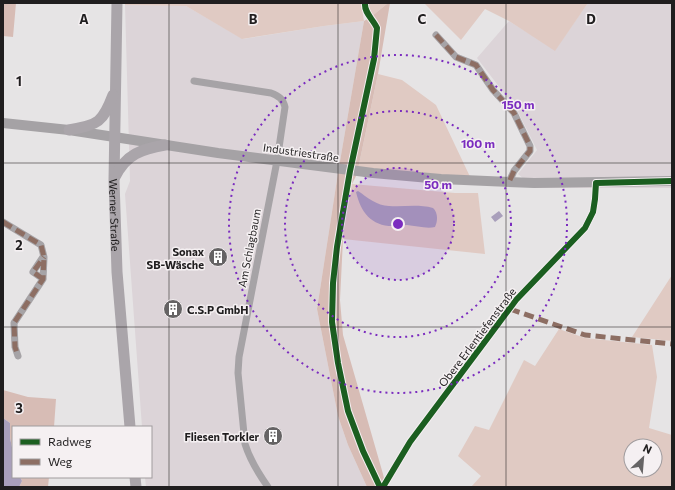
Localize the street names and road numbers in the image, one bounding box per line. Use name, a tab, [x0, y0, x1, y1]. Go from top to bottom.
street label: Industriestraße	[262, 140, 340, 164]
street label: Werner Straße	[107, 178, 123, 252]
street label: Am Schlagbaum	[235, 207, 263, 289]
street label: Obere Erlentiefenstraße	[436, 285, 519, 389]

